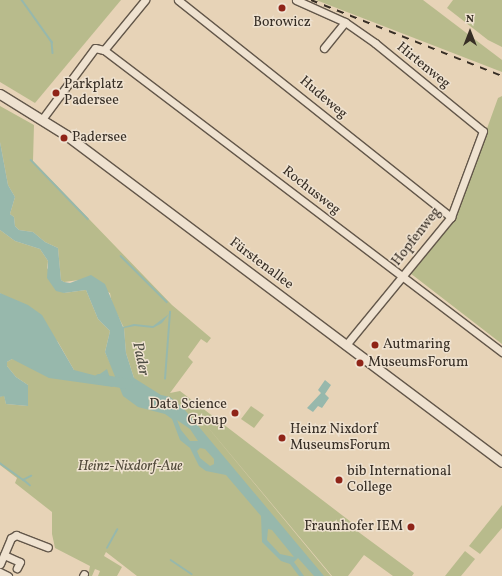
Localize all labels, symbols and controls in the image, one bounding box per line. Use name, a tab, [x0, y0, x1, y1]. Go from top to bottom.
marker: Borowicz	[277, 3, 287, 13]
north arrow	[450, 12, 490, 52]
text: N	[466, 12, 474, 27]
place label: Borowicz	[253, 15, 311, 31]
street label: Hirtenweg	[393, 39, 453, 93]
street label: Hudeweg	[296, 73, 350, 123]
place label: Parkplatz Padersee	[64, 77, 123, 110]
marker: Parkplatz Padersee	[51, 88, 61, 98]
place label: Padersee	[72, 130, 127, 146]
marker: Padersee	[59, 133, 69, 143]
street label: Rochusweg	[279, 163, 343, 219]
street label: Hopfenweg	[389, 204, 445, 270]
street label: Fürstenallee	[226, 235, 296, 293]
place label: Autmaring	[383, 337, 450, 353]
marker: Autmaring	[370, 340, 380, 350]
water label: Pader	[128, 341, 152, 377]
place label: MuseumsForum	[368, 355, 468, 371]
marker: MuseumsForum	[355, 358, 365, 368]
place label: Data Science Group	[149, 397, 227, 430]
marker: Data Science Group	[230, 408, 240, 418]
place label: Heinz Nixdorf MuseumsForum	[290, 422, 390, 454]
marker: Heinz Nixdorf MuseumsForum	[277, 433, 287, 443]
park label: Heinz-Nixdorf-Aue	[78, 459, 182, 475]
place label: bib International College	[347, 464, 451, 496]
marker: bib International College	[334, 475, 344, 485]
place label: Fraunhofer IEM	[304, 519, 403, 535]
marker: Fraunhofer IEM	[406, 522, 416, 532]

